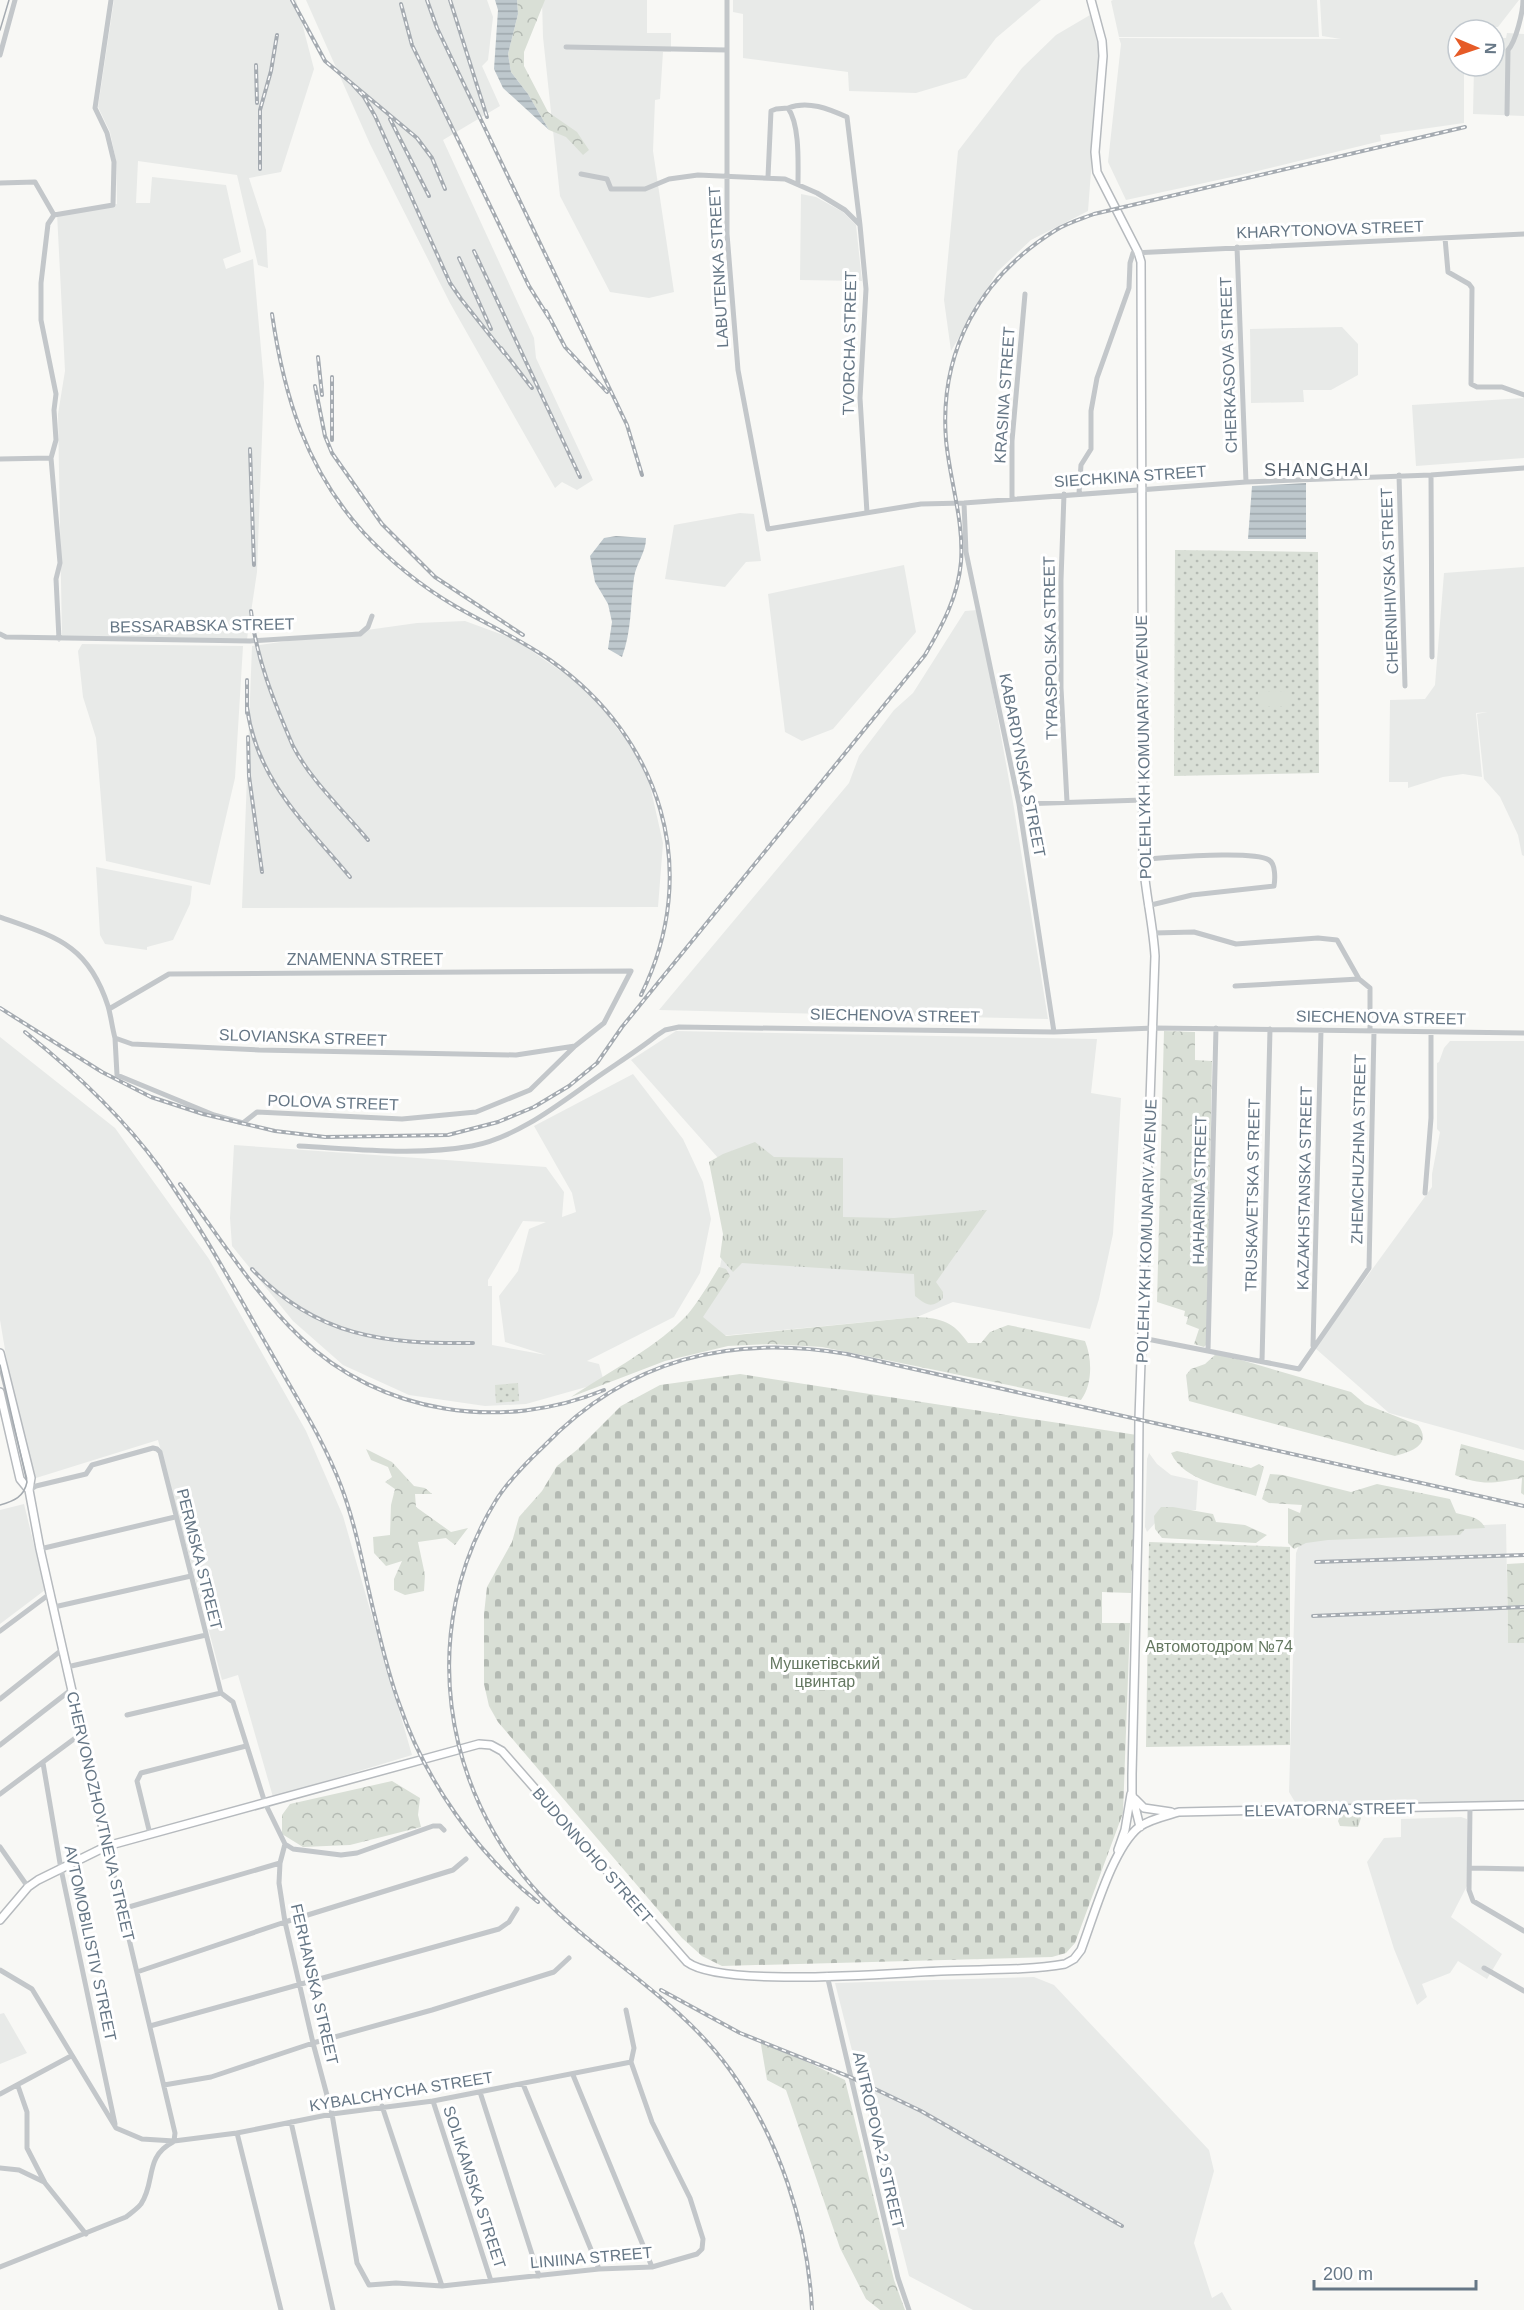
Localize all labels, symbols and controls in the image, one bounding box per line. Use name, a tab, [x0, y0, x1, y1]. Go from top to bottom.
north arrow	[1446, 18, 1506, 78]
text: N	[1482, 42, 1499, 55]
street label: LABUTENKA STREET	[706, 186, 731, 348]
street label: KHARYTONOVA STREET	[1236, 218, 1424, 241]
street label: TVORCHA STREET	[840, 270, 859, 416]
street label: CHERKASOVA STREET	[1217, 276, 1240, 454]
street label: KRASINA STREET	[991, 326, 1018, 464]
district label: SHANGHAI	[1264, 460, 1370, 480]
street label: SIECHKINA STREET	[1053, 463, 1207, 490]
street label: CHERNIHIVSKA STREET	[1378, 487, 1401, 675]
street label: TYRASPOLSKA STREET	[1040, 556, 1061, 740]
street label: BESSARABSKA STREET	[109, 615, 295, 636]
street label: POLEHLYKH KOMUNARIV AVENUE	[1133, 615, 1154, 879]
street label: KABARDYNSKA STREET	[996, 672, 1049, 859]
street label: ZNAMENNA STREET	[287, 951, 443, 968]
street label: SIECHENOVA STREET	[810, 1006, 981, 1025]
street label: SIECHENOVA STREET	[1296, 1008, 1467, 1027]
street label: SLOVIANSKA STREET	[219, 1026, 387, 1049]
street label: ZHEMCHUZHNA STREET	[1348, 1054, 1369, 1244]
street label: KAZAKHSTANSKA STREET	[1294, 1086, 1315, 1290]
street label: POLOVA STREET	[267, 1092, 399, 1113]
street label: TRUSKAVETSKA STREET	[1242, 1098, 1263, 1292]
street label: POLEHLYKH KOMUNARIV AVENUE	[1133, 1099, 1160, 1363]
street label: HAHARINA STREET	[1190, 1115, 1209, 1265]
street label: PERMSKA STREET	[174, 1487, 225, 1632]
park label: Автомотодром №74	[1145, 1638, 1293, 1655]
park label: Мушкетівський цвинтар	[770, 1655, 880, 1690]
street label: CHERVONOZHOVTNEVA STREET	[63, 1690, 138, 1943]
street label: BUDONNOHO STREET	[529, 1784, 656, 1926]
street label: ELEVATORNA STREET	[1244, 1799, 1416, 1819]
street label: AVTOMOBILISTIV STREET	[61, 1844, 120, 2043]
street label: FERHANSKA STREET	[288, 1902, 341, 2066]
street label: ANTROPOVA-2 STREET	[850, 2050, 907, 2230]
street label: KYBALCHYCHA STREET	[308, 2069, 494, 2114]
street label: SOLIKAMSKA STREET	[440, 2104, 509, 2271]
street label: LINIINA STREET	[529, 2244, 653, 2271]
scale bar	[1314, 2253, 1476, 2291]
text: 200 m	[1323, 2264, 1373, 2284]

